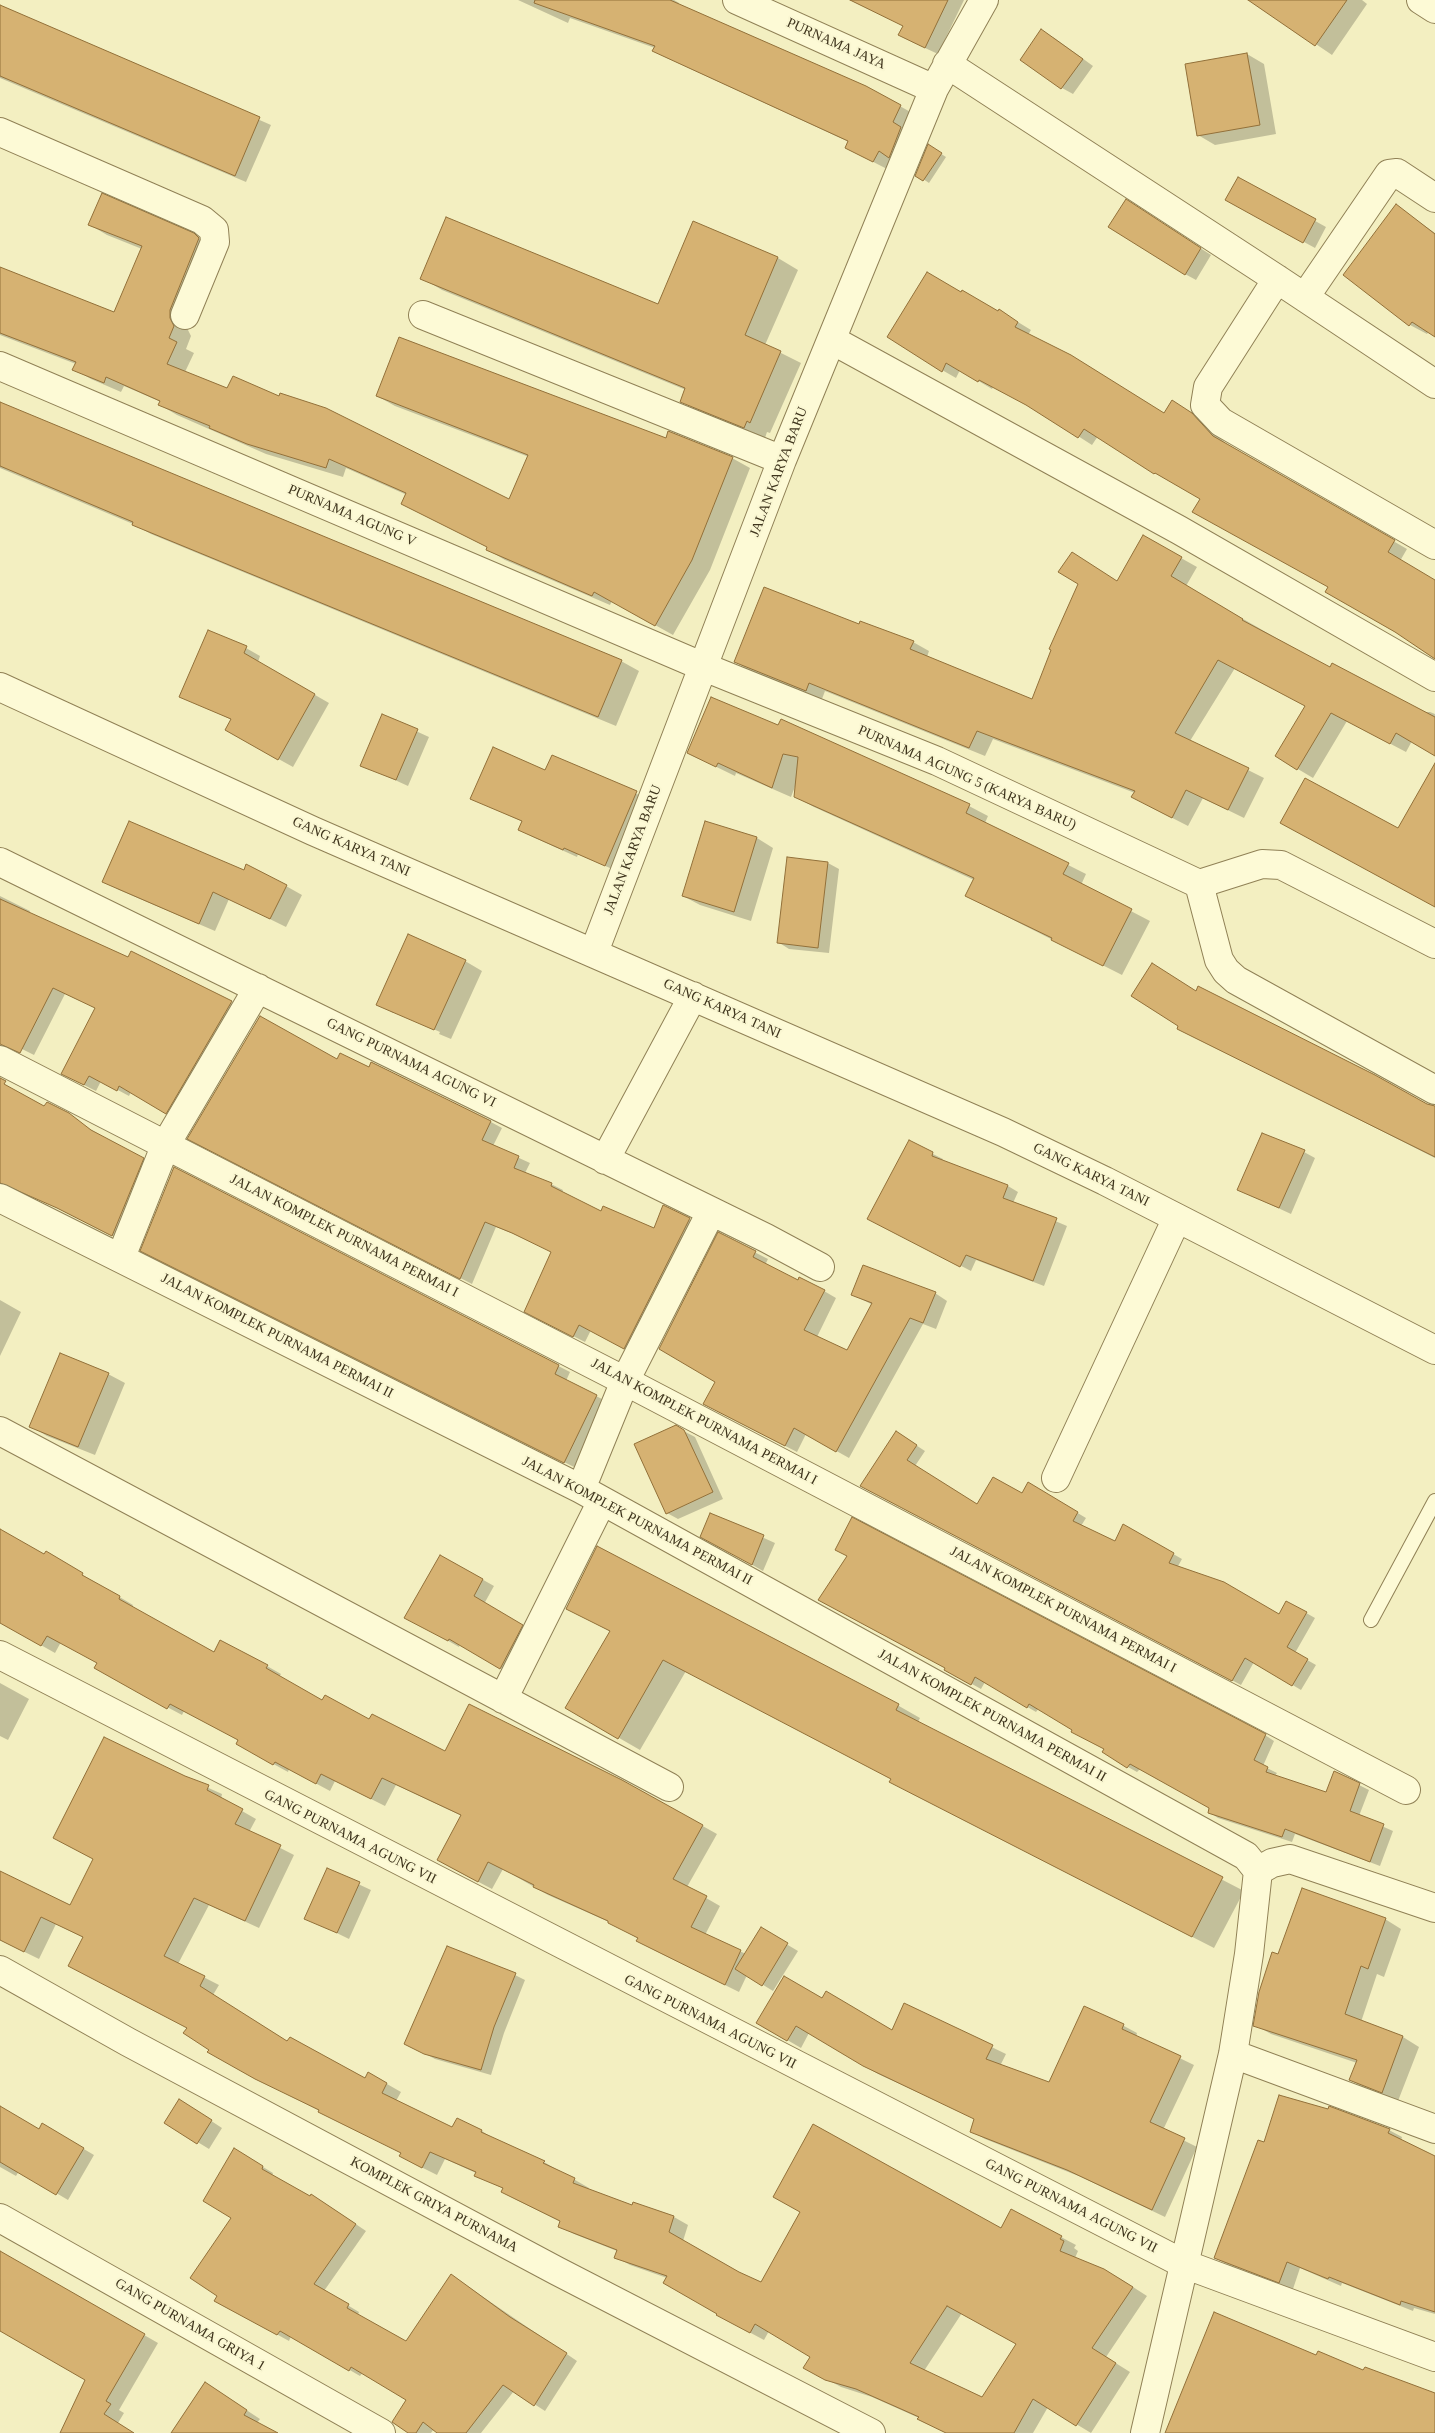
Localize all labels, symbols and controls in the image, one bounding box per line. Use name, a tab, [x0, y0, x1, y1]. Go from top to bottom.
street label: PURNAMA JAYA	[784, 15, 888, 73]
street label: JALAN KARYA BARU	[746, 405, 812, 539]
street label: PURNAMA AGUNG V	[285, 481, 419, 551]
street label: PURNAMA AGUNG 5 (KARYA BARU)	[855, 722, 1079, 834]
street label: JALAN KARYA BARU	[600, 783, 666, 917]
street label: GANG KARYA TANI	[289, 813, 413, 881]
street label: GANG KARYA TANI	[660, 975, 784, 1043]
street label: GANG PURNAMA AGUNG VI	[324, 1015, 498, 1111]
street label: GANG KARYA TANI	[1030, 1140, 1152, 1210]
street label: JALAN KOMPLEK PURNAMA PERMAI I	[227, 1171, 461, 1301]
street label: JALAN KOMPLEK PURNAMA PERMAI II	[158, 1270, 396, 1402]
street label: JALAN KOMPLEK PURNAMA PERMAI I	[588, 1355, 820, 1489]
street label: JALAN KOMPLEK PURNAMA PERMAI II	[519, 1453, 755, 1589]
street label: JALAN KOMPLEK PURNAMA PERMAI I	[947, 1543, 1179, 1677]
street label: JALAN KOMPLEK PURNAMA PERMAI II	[875, 1646, 1109, 1786]
street label: GANG PURNAMA AGUNG VII	[261, 1786, 439, 1888]
street label: GANG PURNAMA AGUNG VII	[621, 1971, 799, 2073]
street label: KOMPLEK GRIYA PURNAMA	[347, 2154, 521, 2256]
street label: GANG PURNAMA AGUNG VII	[982, 2155, 1160, 2257]
street label: GANG PURNAMA GRIYA 1	[112, 2275, 268, 2375]

